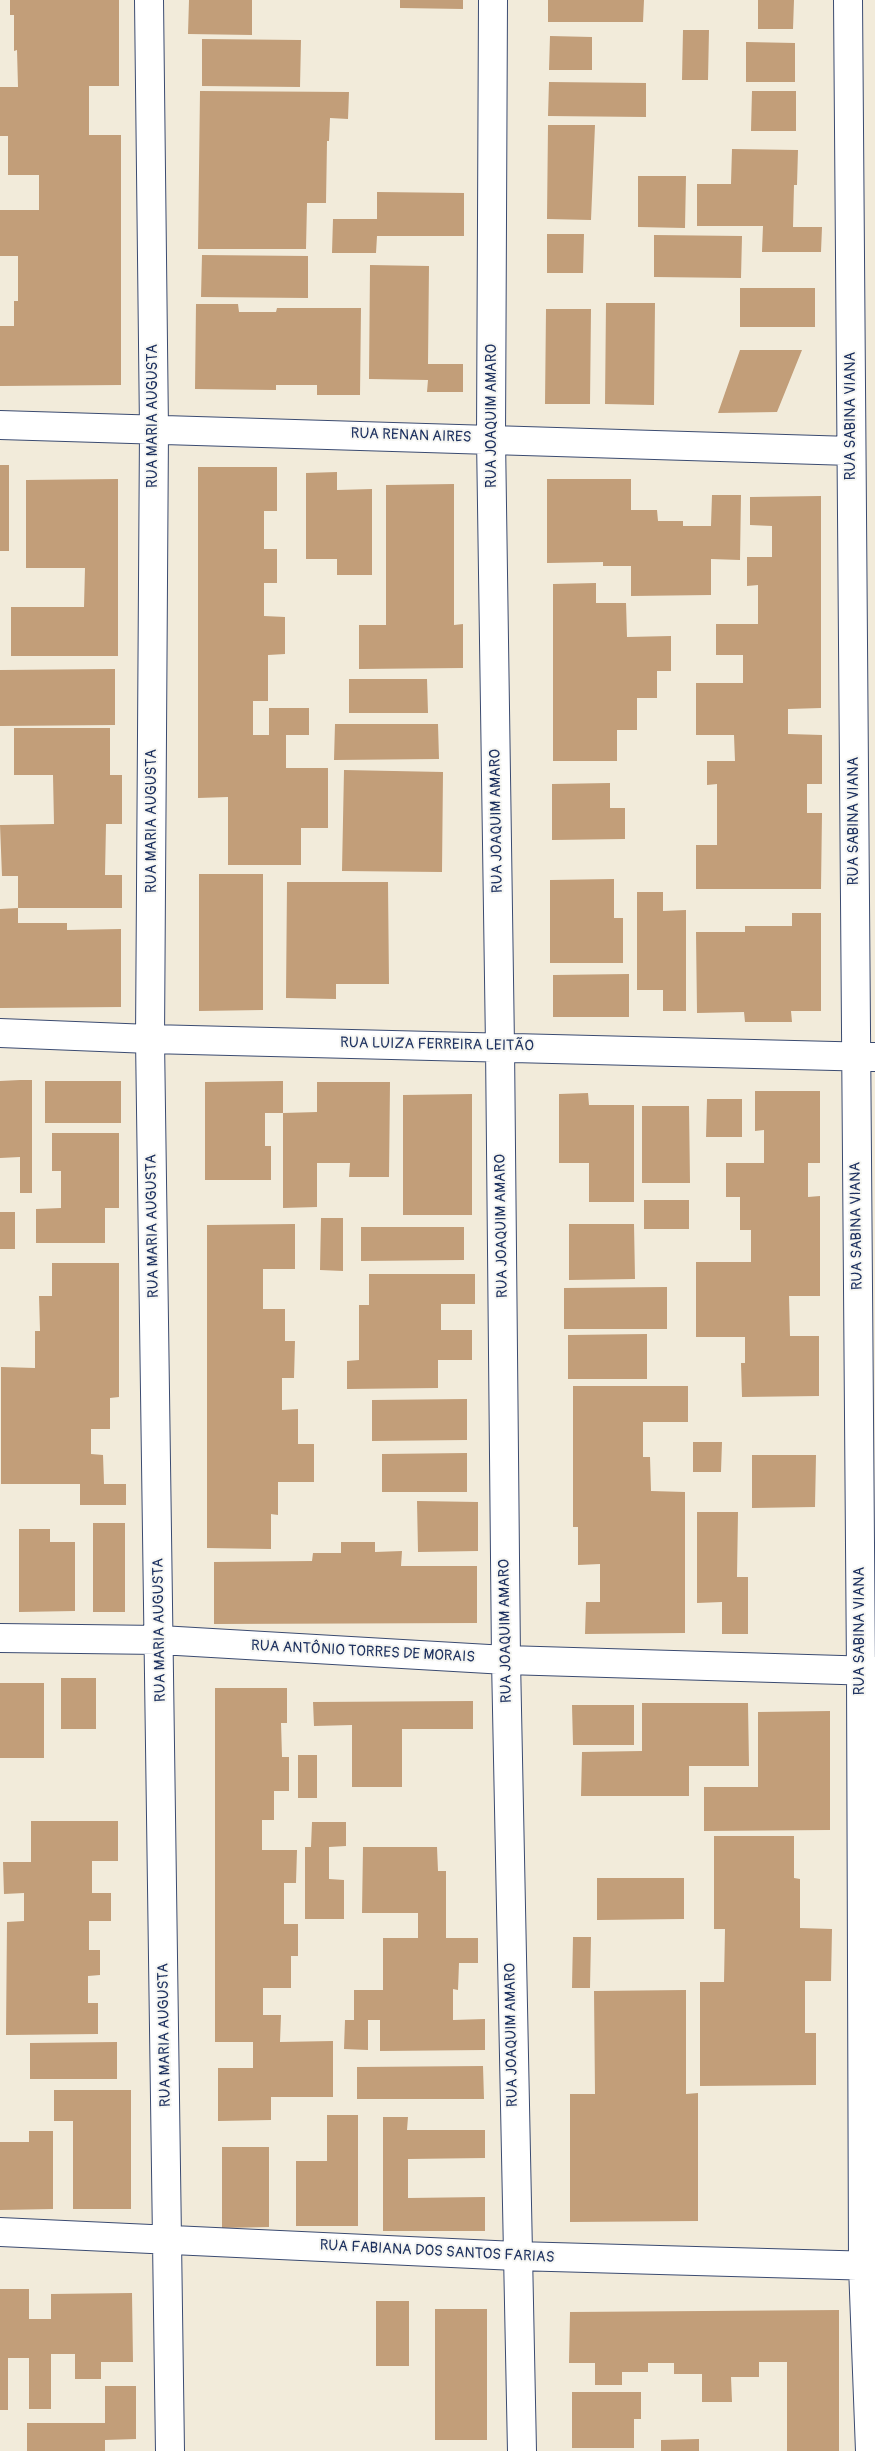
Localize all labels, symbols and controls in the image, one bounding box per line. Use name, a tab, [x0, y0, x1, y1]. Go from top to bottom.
street label: RUA MARIA AUGUSTA	[144, 344, 162, 488]
street label: RUA JOAQUIM AMARO	[483, 344, 501, 488]
street label: RUA SABINA VIANA	[842, 352, 860, 480]
street label: RUA RENAN AIRES	[350, 425, 472, 447]
street label: RUA MARIA AUGUSTA	[143, 749, 161, 893]
street label: RUA JOAQUIM AMARO	[487, 749, 507, 893]
street label: RUA SABINA VIANA	[845, 757, 863, 885]
street label: RUA LUIZA FERREIRA LEITÃO	[340, 1034, 534, 1056]
street label: RUA MARIA AUGUSTA	[143, 1154, 163, 1298]
street label: RUA JOAQUIM AMARO	[492, 1154, 512, 1298]
street label: RUA SABINA VIANA	[847, 1162, 867, 1290]
street label: RUA MARIA AUGUSTA	[150, 1558, 170, 1702]
street label: RUA JOAQUIM AMARO	[496, 1559, 516, 1703]
street label: RUA SABINA VIANA	[851, 1567, 869, 1695]
street label: RUA ANTÔNIO TORRES DE MORAIS	[251, 1637, 475, 1667]
street label: RUA MARIA AUGUSTA	[155, 1963, 175, 2107]
street label: RUA JOAQUIM AMARO	[502, 1963, 522, 2107]
street label: RUA FABIANA DOS SANTOS FARIAS	[319, 2237, 555, 2267]

